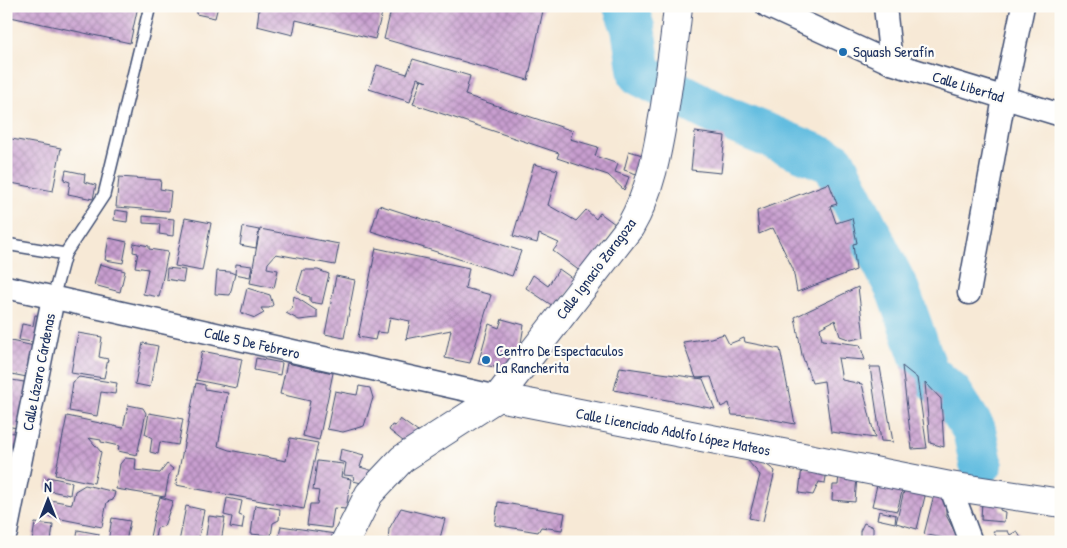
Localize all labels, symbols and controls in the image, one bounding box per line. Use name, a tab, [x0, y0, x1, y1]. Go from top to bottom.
place label: Squash Serafín	[853, 41, 934, 62]
marker: Squash Serafín	[837, 46, 849, 58]
street label: Calle Libertad	[930, 66, 1007, 107]
street label: Calle Ignacio Zaragoza	[551, 214, 641, 324]
street label: Calle Lázaro Cárdenas	[17, 311, 60, 432]
street label: Calle 5 De Febrero	[202, 321, 302, 364]
place label: Centro De Espectaculos La Rancherita	[496, 340, 623, 378]
marker: Centro De Espectaculos La Rancherita	[480, 354, 492, 366]
street label: Calle Licenciado Adolfo López Mateos	[574, 402, 772, 461]
north arrow	[22, 476, 72, 526]
text: N	[44, 477, 52, 496]

